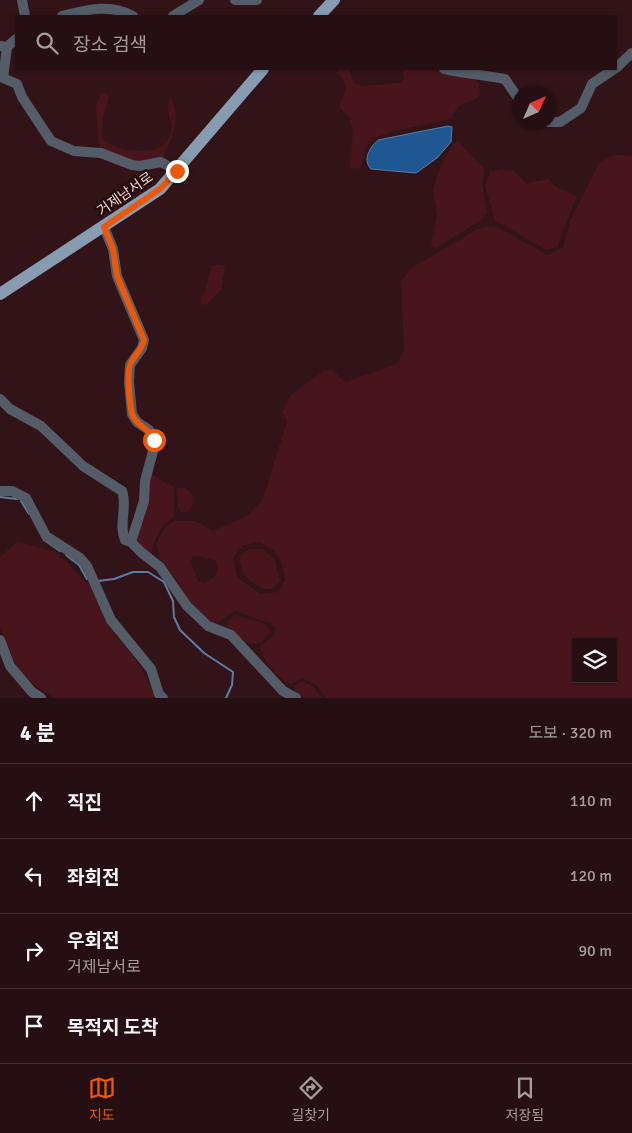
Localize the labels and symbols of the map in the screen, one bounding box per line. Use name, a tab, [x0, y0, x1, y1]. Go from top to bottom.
north arrow	[512, 85, 557, 130]
route end	[166, 160, 189, 183]
street label: 거제남서로	[94, 169, 156, 219]
route start	[143, 429, 166, 452]

